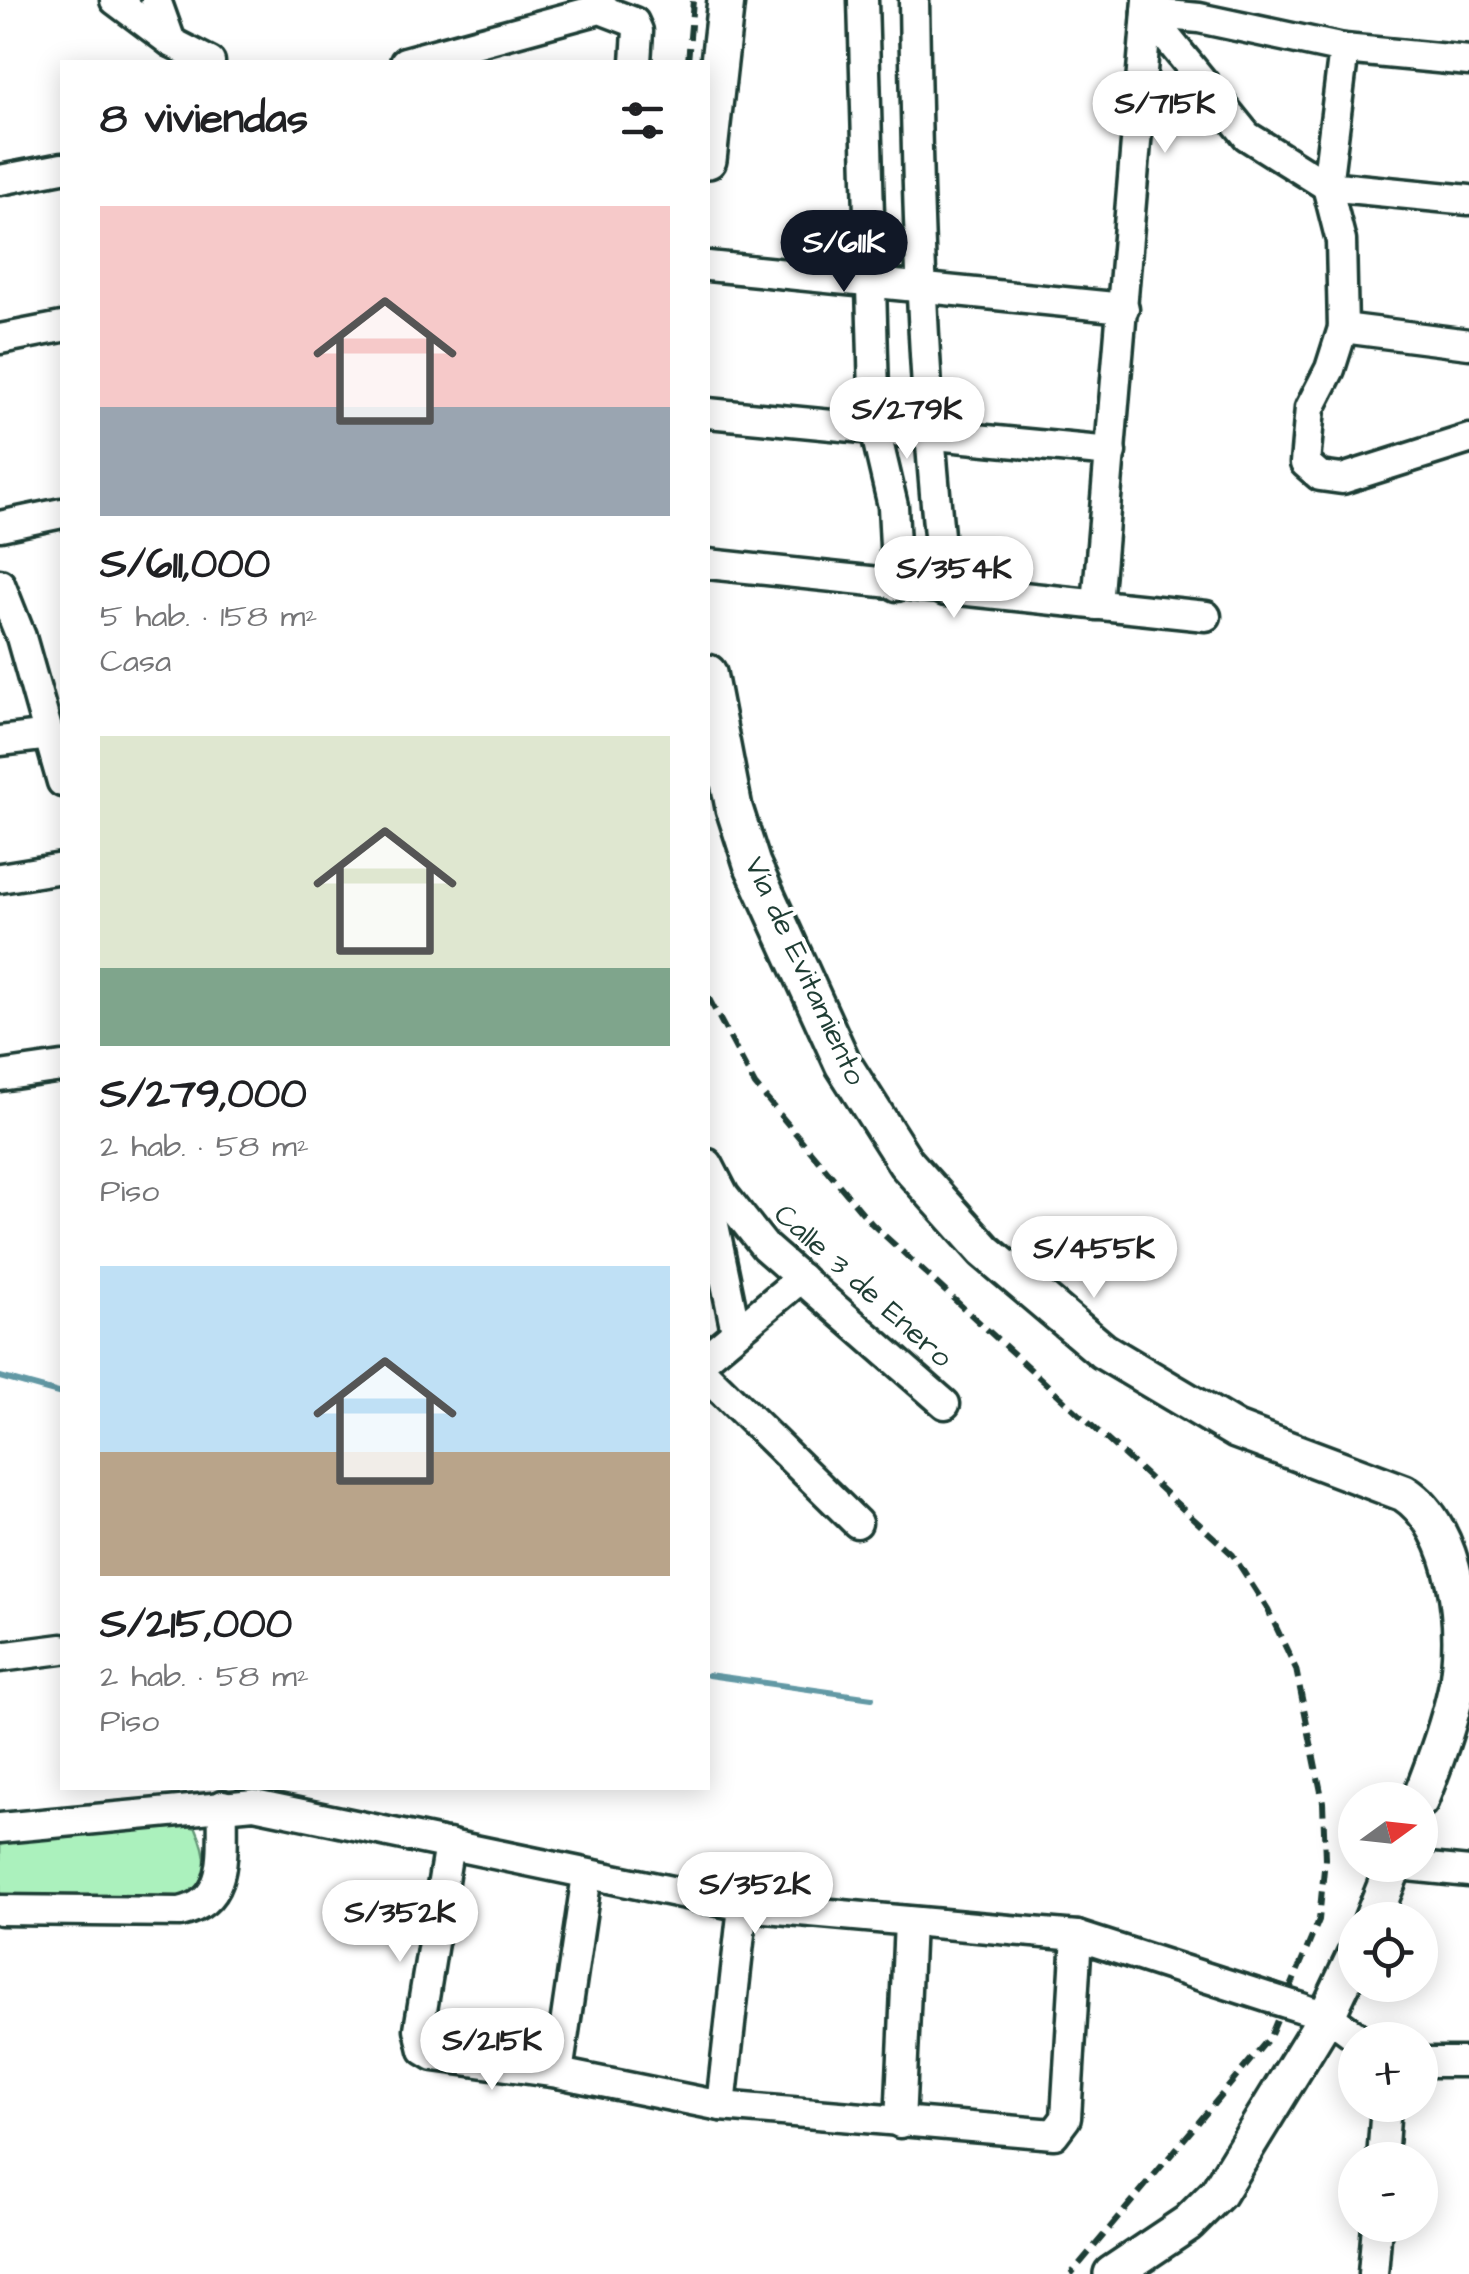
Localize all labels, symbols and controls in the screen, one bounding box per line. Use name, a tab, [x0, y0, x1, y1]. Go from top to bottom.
pin: S/715K	[1084, 71, 1246, 156]
text: S/715K	[1115, 81, 1215, 126]
text: 8 viviendas	[100, 91, 308, 149]
icon: filters	[615, 93, 670, 148]
pin: S/611K	[763, 210, 925, 295]
text: S/611K	[803, 220, 885, 265]
icon: home	[295, 271, 475, 451]
pin: S/279K	[826, 377, 988, 462]
text: S/279K	[852, 387, 962, 432]
text: S/611,000	[100, 536, 270, 594]
pin: S/354K	[873, 536, 1035, 621]
text: S/354K	[896, 546, 1012, 591]
text: 5 hab. · 158 m²	[100, 594, 317, 639]
text: Casa	[100, 639, 171, 684]
icon: home	[295, 801, 475, 981]
street label: Vía de Evitamiento	[734, 850, 876, 1092]
text: S/279,000	[100, 1066, 307, 1124]
text: 2 hab. · 58 m²	[100, 1124, 309, 1169]
text: Piso	[100, 1169, 159, 1214]
street label: Calle 3 de Enero	[764, 1194, 962, 1378]
pin: S/455K	[1013, 1216, 1175, 1301]
text: S/455K	[1033, 1226, 1155, 1271]
icon: home	[295, 1331, 475, 1511]
text: S/215,000	[100, 1596, 292, 1654]
text: 2 hab. · 58 m²	[100, 1654, 309, 1699]
text: Piso	[100, 1699, 159, 1744]
north arrow	[1338, 1782, 1438, 1882]
map controls	[1338, 1782, 1438, 2242]
pin: S/352K	[674, 1852, 836, 1937]
text: S/352K	[699, 1862, 811, 1907]
pin: S/352K	[319, 1880, 481, 1965]
text: S/352K	[344, 1890, 456, 1935]
button: locate	[1338, 1902, 1438, 2002]
pin: S/215K	[411, 2008, 573, 2093]
text: S/215K	[442, 2018, 542, 2063]
button: +	[1338, 2022, 1438, 2122]
button: −	[1338, 2142, 1438, 2242]

